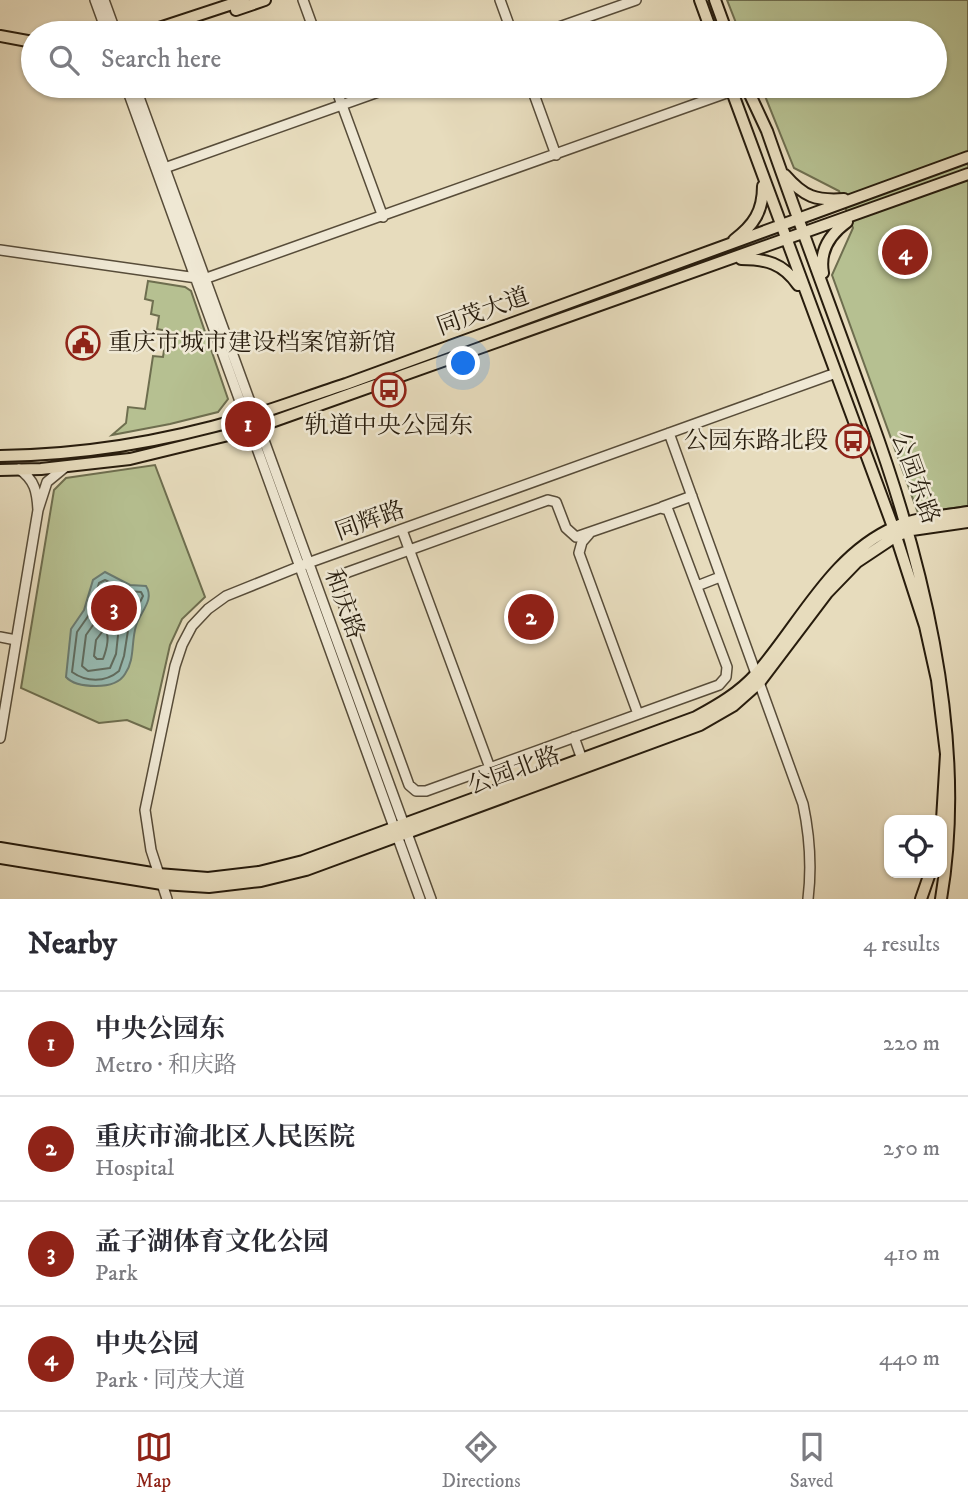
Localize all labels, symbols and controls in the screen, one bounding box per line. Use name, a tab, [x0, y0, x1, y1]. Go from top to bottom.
search box	[21, 21, 947, 98]
icon: search	[45, 41, 83, 79]
text: Search here	[101, 43, 221, 76]
pin: 4	[882, 226, 928, 278]
street label: 同茂大道	[433, 281, 533, 343]
public building icon: 重庆市城市建设档案馆新馆	[64, 324, 102, 362]
place label: 重庆市城市建设档案馆新馆	[108, 328, 396, 358]
your location	[446, 346, 480, 380]
bus stop icon: 轨道中央公园东	[370, 371, 408, 409]
pin: 1	[225, 398, 271, 450]
place label: 轨道中央公园东	[305, 411, 473, 441]
bus stop icon: 公园东路北段	[834, 422, 872, 460]
place label: 公园东路北段	[684, 426, 828, 456]
street label: 公园东路	[884, 428, 946, 528]
street label: 同辉路	[331, 495, 409, 547]
street label: 和庆路	[318, 565, 370, 643]
pin: 3	[91, 582, 137, 634]
pin: 2	[508, 591, 554, 643]
street label: 公园北路	[464, 740, 564, 802]
map controls	[884, 815, 947, 878]
button: locate	[884, 815, 947, 878]
text: Nearby	[28, 926, 117, 963]
text: 4 results	[863, 930, 940, 959]
text: 中央公园东	[95, 1013, 225, 1046]
text: 1	[47, 1029, 55, 1058]
text: 220 m	[883, 1029, 940, 1058]
text: Metro · 和庆路	[95, 1051, 237, 1080]
text: 重庆市渝北区人民医院	[95, 1121, 355, 1154]
text: 2	[45, 1134, 57, 1163]
text: 250 m	[883, 1134, 940, 1163]
text: Hospital	[95, 1154, 174, 1183]
text: 孟子湖体育文化公园	[95, 1226, 329, 1259]
text: 3	[47, 1239, 55, 1268]
text: 410 m	[884, 1239, 940, 1268]
text: Park	[95, 1259, 138, 1288]
text: 中央公园	[95, 1328, 199, 1361]
text: 4	[44, 1344, 58, 1373]
text: 440 m	[879, 1344, 940, 1373]
text: Park · 同茂大道	[95, 1366, 245, 1395]
tab: Map	[135, 1428, 173, 1493]
tab: Directions	[442, 1428, 521, 1493]
tab: Saved	[790, 1428, 833, 1493]

